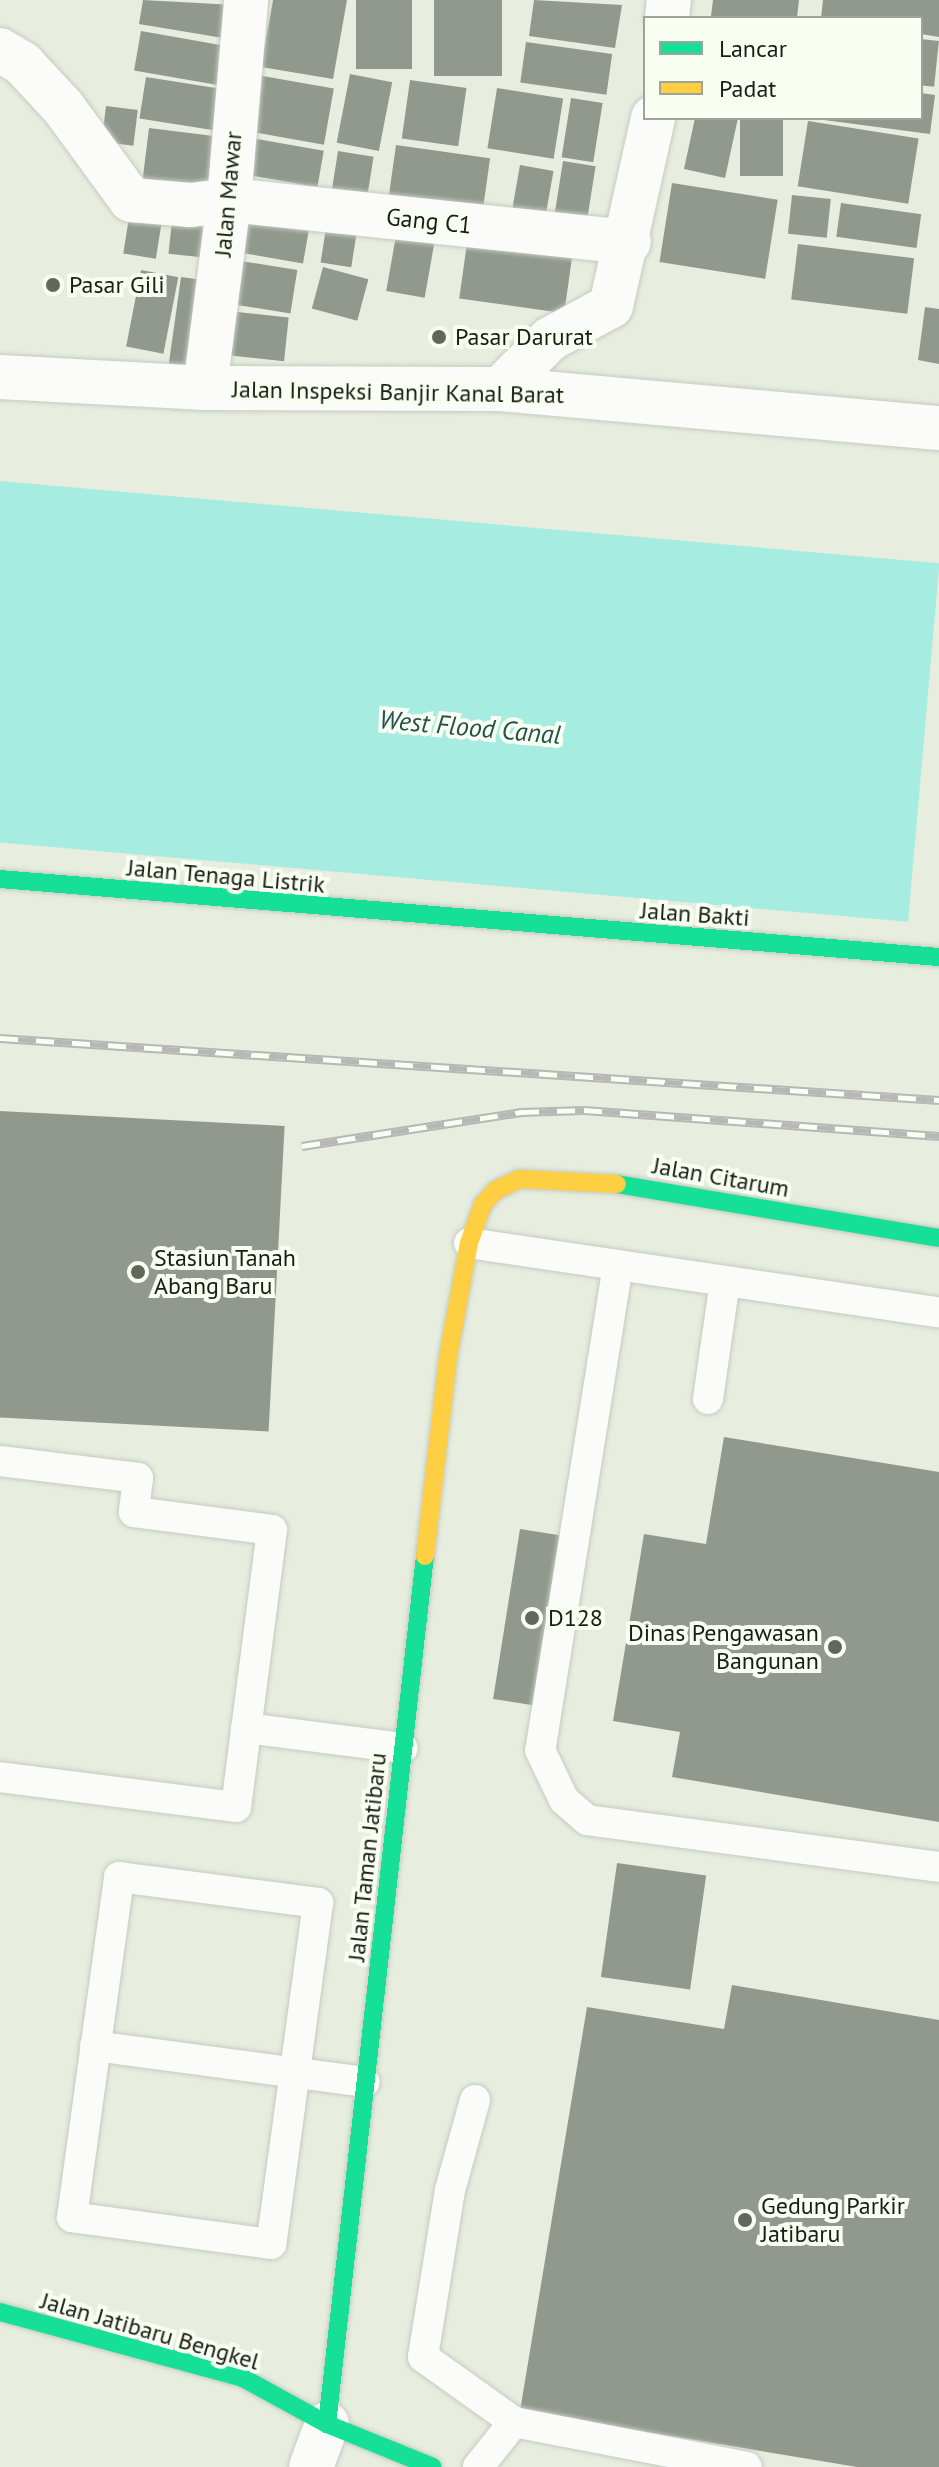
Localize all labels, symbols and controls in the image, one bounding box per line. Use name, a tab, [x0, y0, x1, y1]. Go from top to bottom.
legend	[643, 16, 923, 120]
text: Lancar	[719, 33, 787, 64]
text: Padat	[719, 73, 776, 104]
street label: Jalan Mawar	[208, 130, 248, 258]
street label: Gang C1	[385, 202, 473, 240]
place label: Pasar Gili	[69, 271, 165, 299]
marker: Pasar Gili	[44, 276, 62, 294]
place label: Pasar Darurat	[455, 323, 593, 351]
marker: Pasar Darurat	[430, 328, 448, 346]
street label: Jalan Inspeksi Banjir Kanal Barat	[232, 375, 564, 409]
water label: West Flood Canal	[378, 704, 562, 750]
street label: Jalan Tenaga Listrik	[126, 853, 326, 899]
street label: Jalan Bakti	[639, 896, 751, 932]
street label: Jalan Citarum	[651, 1151, 791, 1203]
place label: Stasiun Tanah Abang Baru	[154, 1244, 297, 1300]
marker: Stasiun Tanah Abang Baru	[129, 1263, 147, 1281]
place label: D128	[548, 1604, 603, 1632]
marker: D128	[523, 1609, 541, 1627]
place label: Dinas Pengawasan Bangunan	[628, 1619, 819, 1675]
marker: Dinas Pengawasan Bangunan	[826, 1638, 844, 1656]
street label: Jalan Taman Jatibaru	[342, 1751, 392, 1963]
place label: Gedung Parkir Jatibaru	[761, 2192, 905, 2248]
marker: Gedung Parkir Jatibaru	[736, 2211, 754, 2229]
street label: Jalan Jatibaru Bengkel	[38, 2286, 262, 2376]

